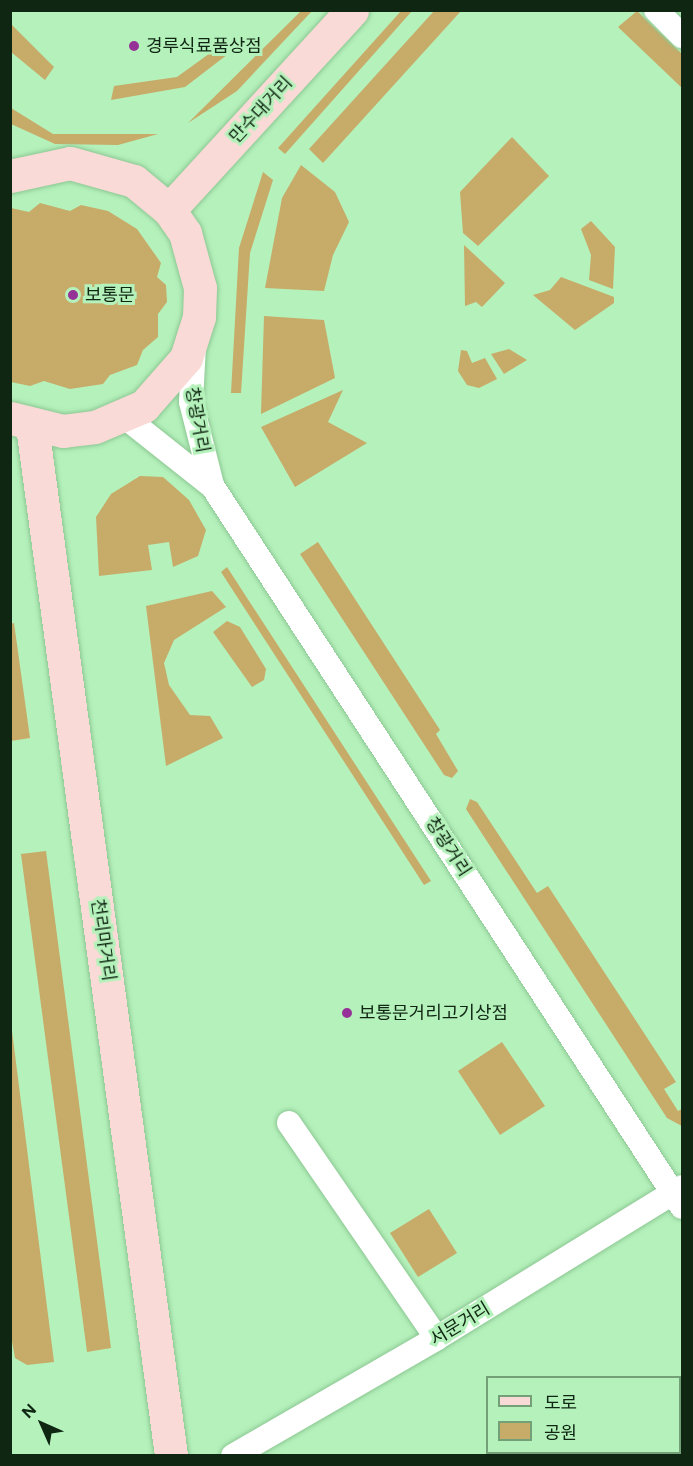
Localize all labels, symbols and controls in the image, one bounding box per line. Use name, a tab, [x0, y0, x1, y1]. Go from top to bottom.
place label: 경루식료품상점	[146, 35, 262, 57]
marker: 경루식료품상점	[127, 39, 141, 53]
street label: 만수대거리	[225, 72, 297, 148]
place label: 보통문	[85, 284, 135, 306]
marker: 보통문	[66, 288, 80, 302]
street label: 창광거리	[181, 386, 213, 454]
street label: 창광거리	[421, 813, 475, 881]
street label: 천리마거리	[87, 897, 119, 983]
place label: 보통문거리고기상점	[359, 1002, 508, 1024]
marker: 보통문거리고기상점	[340, 1006, 354, 1020]
street label: 서문거리	[426, 1298, 494, 1350]
legend	[486, 1376, 681, 1454]
text: 도로	[544, 1392, 577, 1414]
north arrow	[12, 1394, 72, 1454]
text: N	[18, 1400, 40, 1422]
text: 공원	[544, 1422, 577, 1444]

